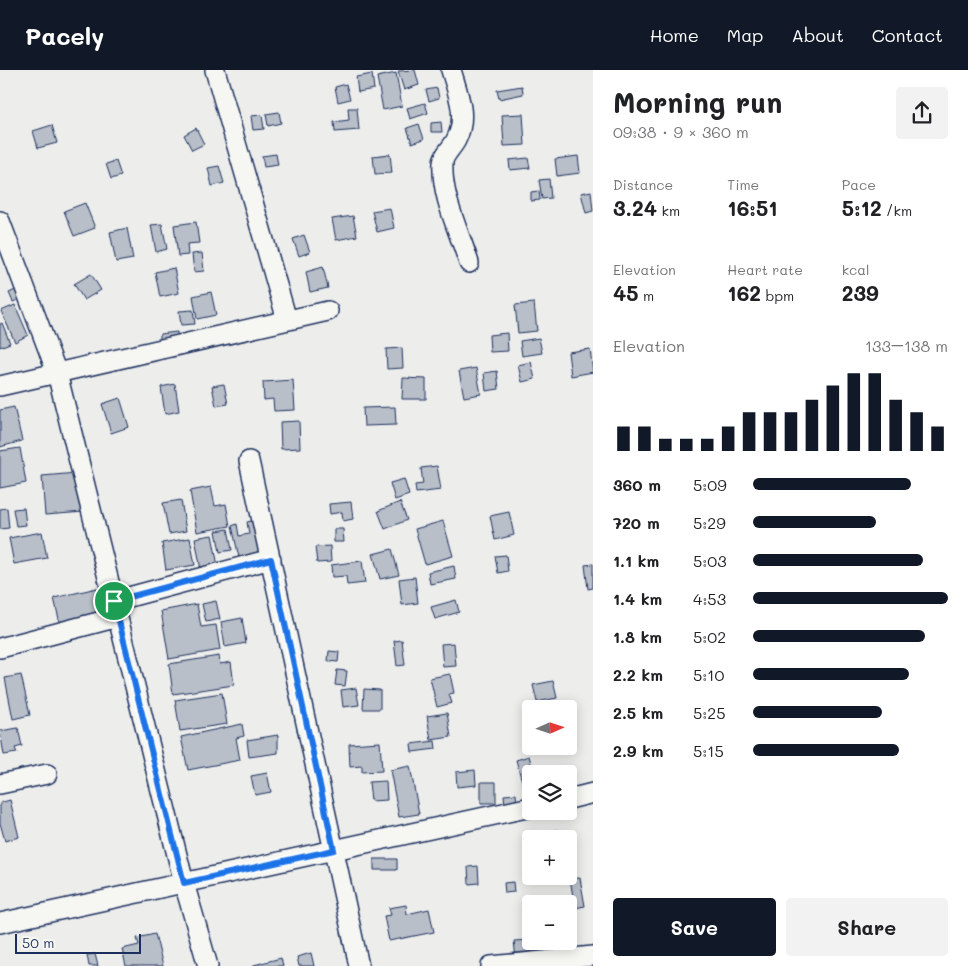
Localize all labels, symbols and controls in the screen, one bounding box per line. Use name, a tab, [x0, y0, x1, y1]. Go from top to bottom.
text: Pacely	[25, 20, 104, 51]
text: Home	[650, 23, 699, 47]
text: Map	[727, 23, 763, 47]
text: About	[791, 23, 844, 47]
text: Contact	[872, 23, 943, 47]
text: Morning run	[613, 84, 782, 120]
button: share	[896, 87, 948, 139]
text: 09:38 · 9 × 360 m	[613, 121, 749, 142]
text: Distance	[613, 175, 673, 194]
text: Time	[727, 175, 759, 194]
text: Pace	[842, 175, 876, 194]
text: 3.24	[613, 194, 657, 221]
text: 16:51	[727, 194, 778, 221]
text: 5:12	[842, 194, 882, 221]
text: km	[657, 201, 680, 220]
text: /km	[882, 201, 912, 220]
text: Elevation	[613, 260, 676, 279]
text: Heart rate	[727, 260, 803, 279]
text: kcal	[842, 260, 870, 279]
text: 45	[613, 279, 639, 306]
text: 162	[727, 279, 761, 306]
text: 239	[842, 279, 879, 306]
text: m	[639, 286, 654, 305]
text: bpm	[761, 286, 794, 305]
text: Elevation	[613, 335, 685, 356]
text: 133–138 m	[865, 335, 948, 356]
text: 360 m	[613, 474, 661, 495]
text: 5:09	[693, 474, 727, 495]
text: 720 m	[613, 512, 660, 533]
text: 5:29	[693, 512, 726, 533]
text: 1.1 km	[613, 550, 659, 571]
text: 5:03	[693, 550, 727, 571]
pin	[93, 580, 135, 622]
icon: arrive	[100, 587, 128, 615]
text: 1.4 km	[613, 588, 662, 609]
text: 4:53	[693, 588, 726, 609]
text: 1.8 km	[613, 626, 662, 647]
text: 5:02	[693, 626, 726, 647]
text: 2.2 km	[613, 664, 663, 685]
text: 5:10	[693, 664, 724, 685]
north arrow	[522, 700, 578, 755]
map controls	[522, 700, 577, 950]
text: 2.5 km	[613, 702, 663, 723]
text: 5:25	[693, 702, 726, 723]
text: 2.9 km	[613, 740, 664, 761]
text: 5:15	[693, 740, 724, 761]
button: layers	[522, 765, 577, 820]
button: +	[522, 830, 577, 885]
button: −	[522, 895, 577, 950]
button: Save	[613, 898, 776, 956]
button: Share	[786, 898, 948, 956]
scale bar	[15, 931, 141, 954]
text: 50 m	[22, 933, 54, 952]

